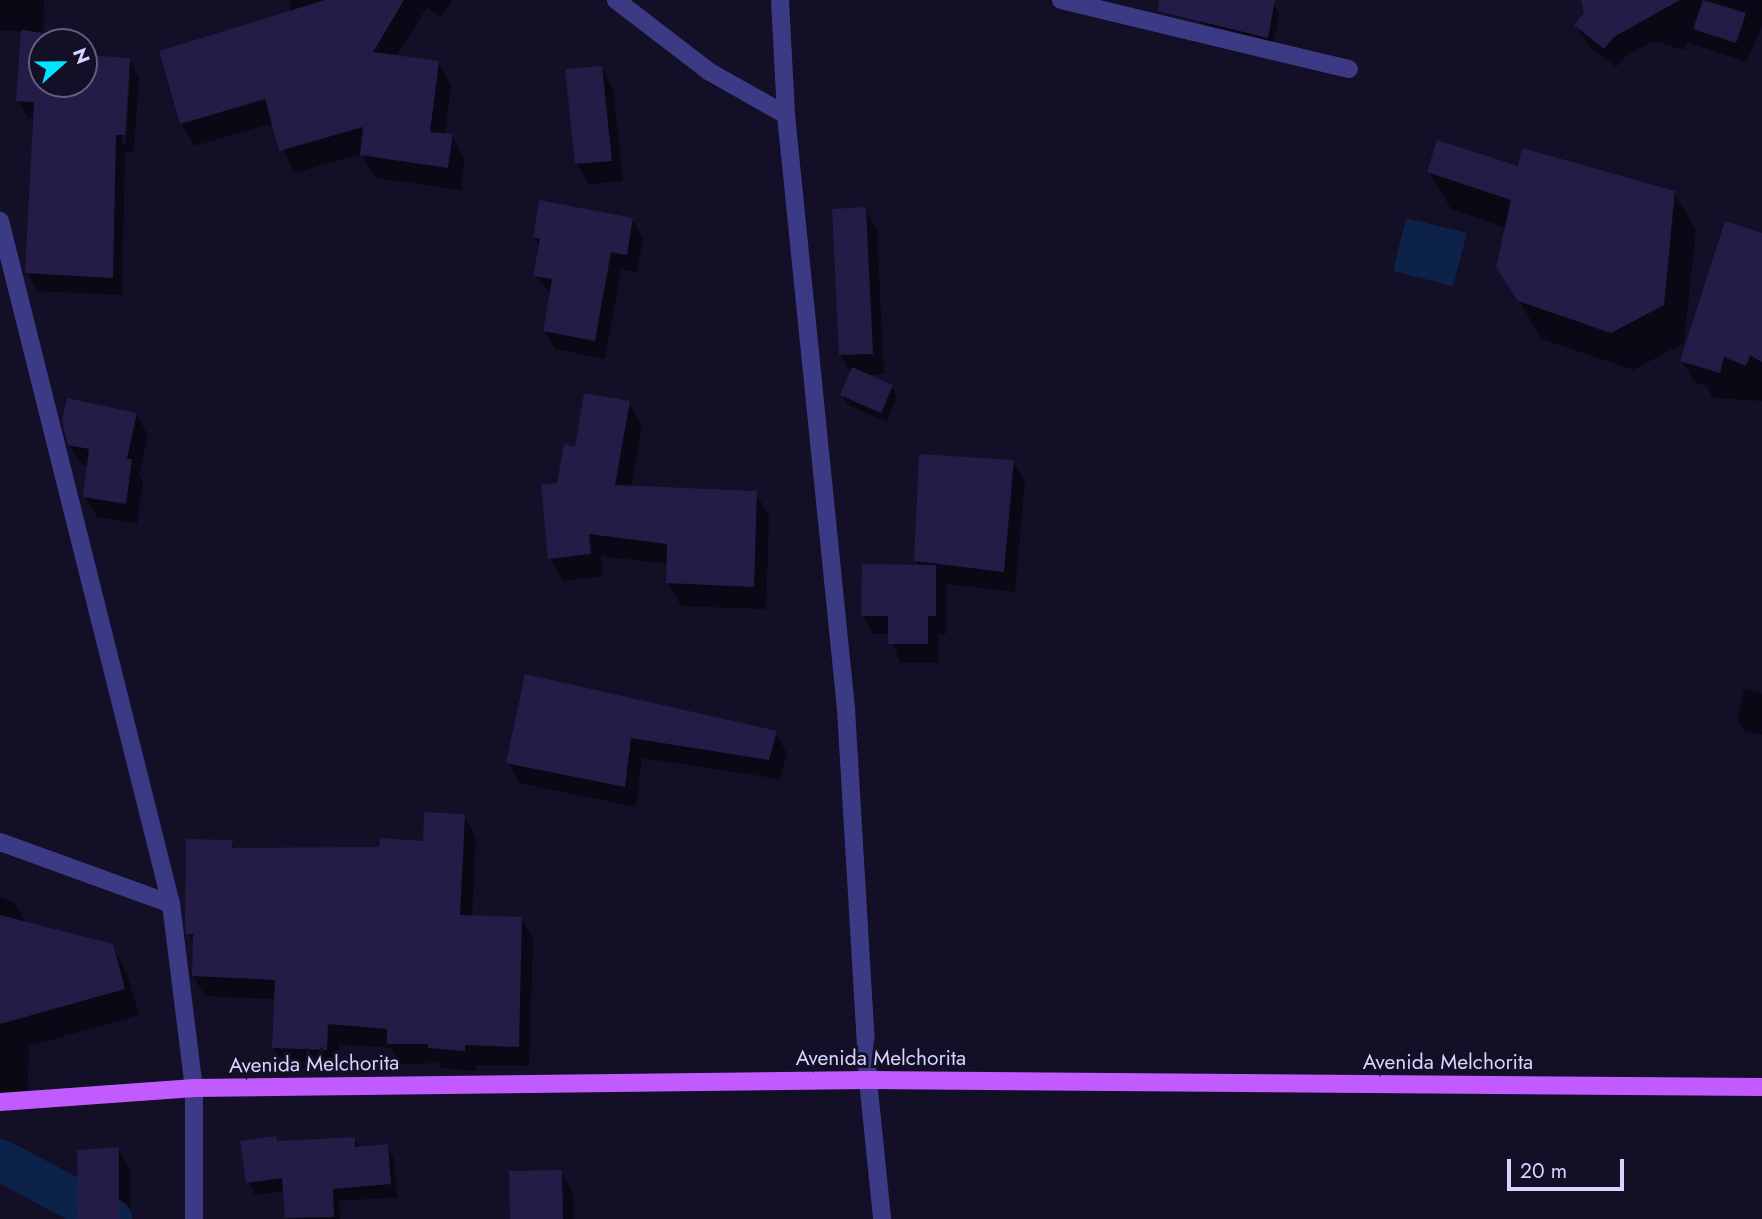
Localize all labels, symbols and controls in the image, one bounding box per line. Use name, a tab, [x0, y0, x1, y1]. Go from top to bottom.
north arrow	[28, 28, 98, 98]
text: N	[66, 44, 97, 68]
street label: Avenida Melchorita	[796, 1045, 966, 1071]
street label: Avenida Melchorita	[1363, 1049, 1533, 1075]
street label: Avenida Melchorita	[229, 1050, 399, 1078]
scale bar	[1510, 1146, 1627, 1190]
text: 20 m	[1520, 1156, 1567, 1186]

